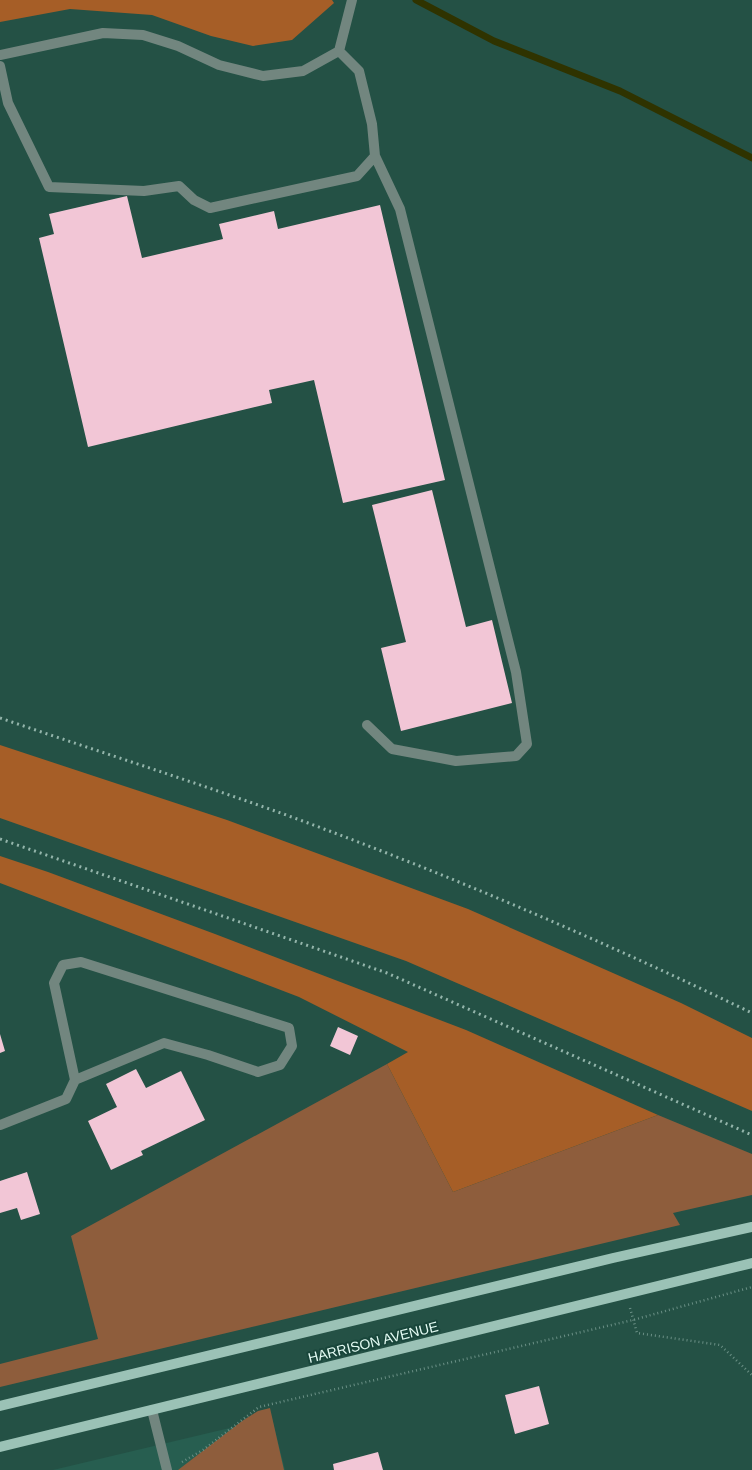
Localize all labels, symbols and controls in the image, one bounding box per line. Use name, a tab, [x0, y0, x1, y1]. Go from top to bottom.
street label: HARRISON AVENUE	[306, 1318, 440, 1366]

